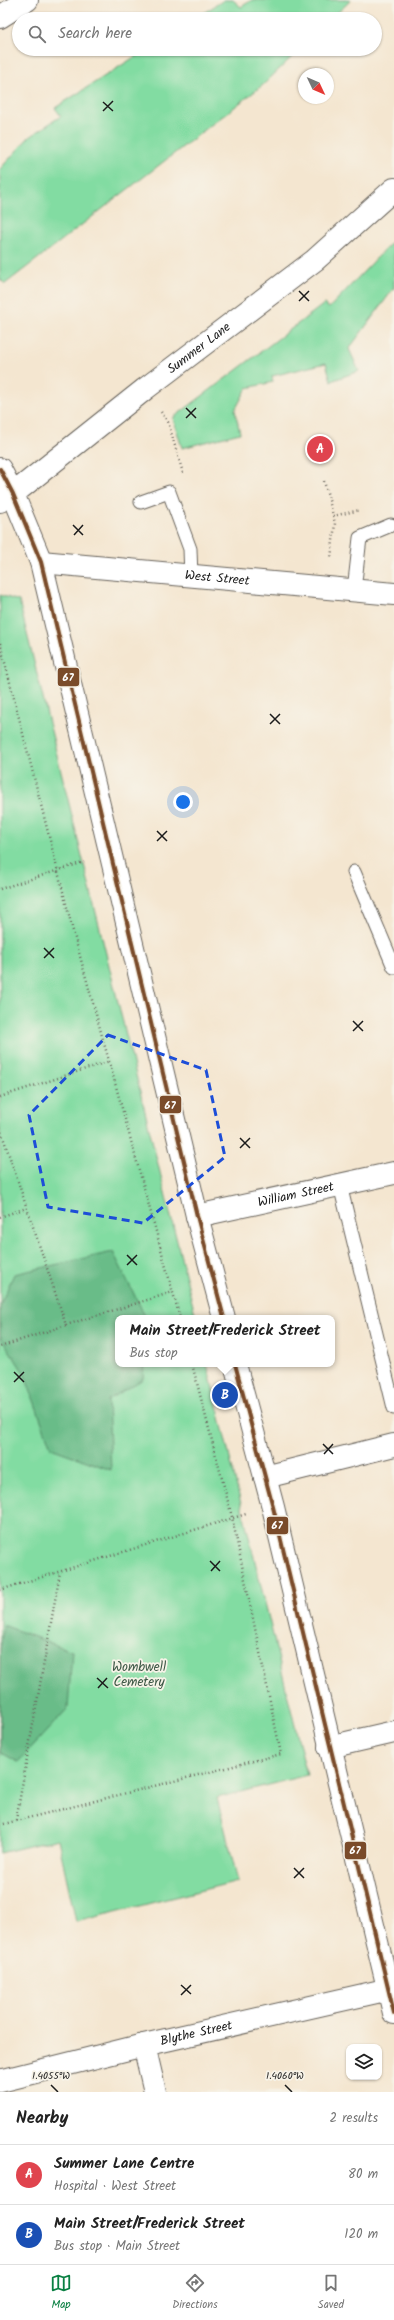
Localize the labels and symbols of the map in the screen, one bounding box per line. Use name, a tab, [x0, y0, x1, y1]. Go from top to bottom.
north arrow	[298, 68, 334, 104]
street label: Summer Lane	[162, 317, 235, 379]
pin: A	[307, 434, 333, 464]
street label: West Street	[184, 565, 251, 591]
line badge: 67	[57, 667, 80, 687]
text: 67	[62, 669, 74, 687]
your location	[173, 792, 193, 812]
line badge: 67	[159, 1095, 182, 1114]
text: 67	[164, 1097, 176, 1115]
street label: William Street	[256, 1176, 337, 1213]
pin: B	[212, 1380, 238, 1410]
line badge: 67	[266, 1516, 289, 1535]
text: 67	[271, 1517, 283, 1535]
park label: Wombwell Cemetery	[112, 1657, 166, 1693]
line badge: 67	[344, 1841, 367, 1860]
text: 67	[349, 1842, 361, 1860]
street label: Blythe Street	[158, 2014, 235, 2052]
text: 1.4055°W	[32, 2068, 70, 2084]
text: 1.4060°W	[266, 2068, 304, 2084]

